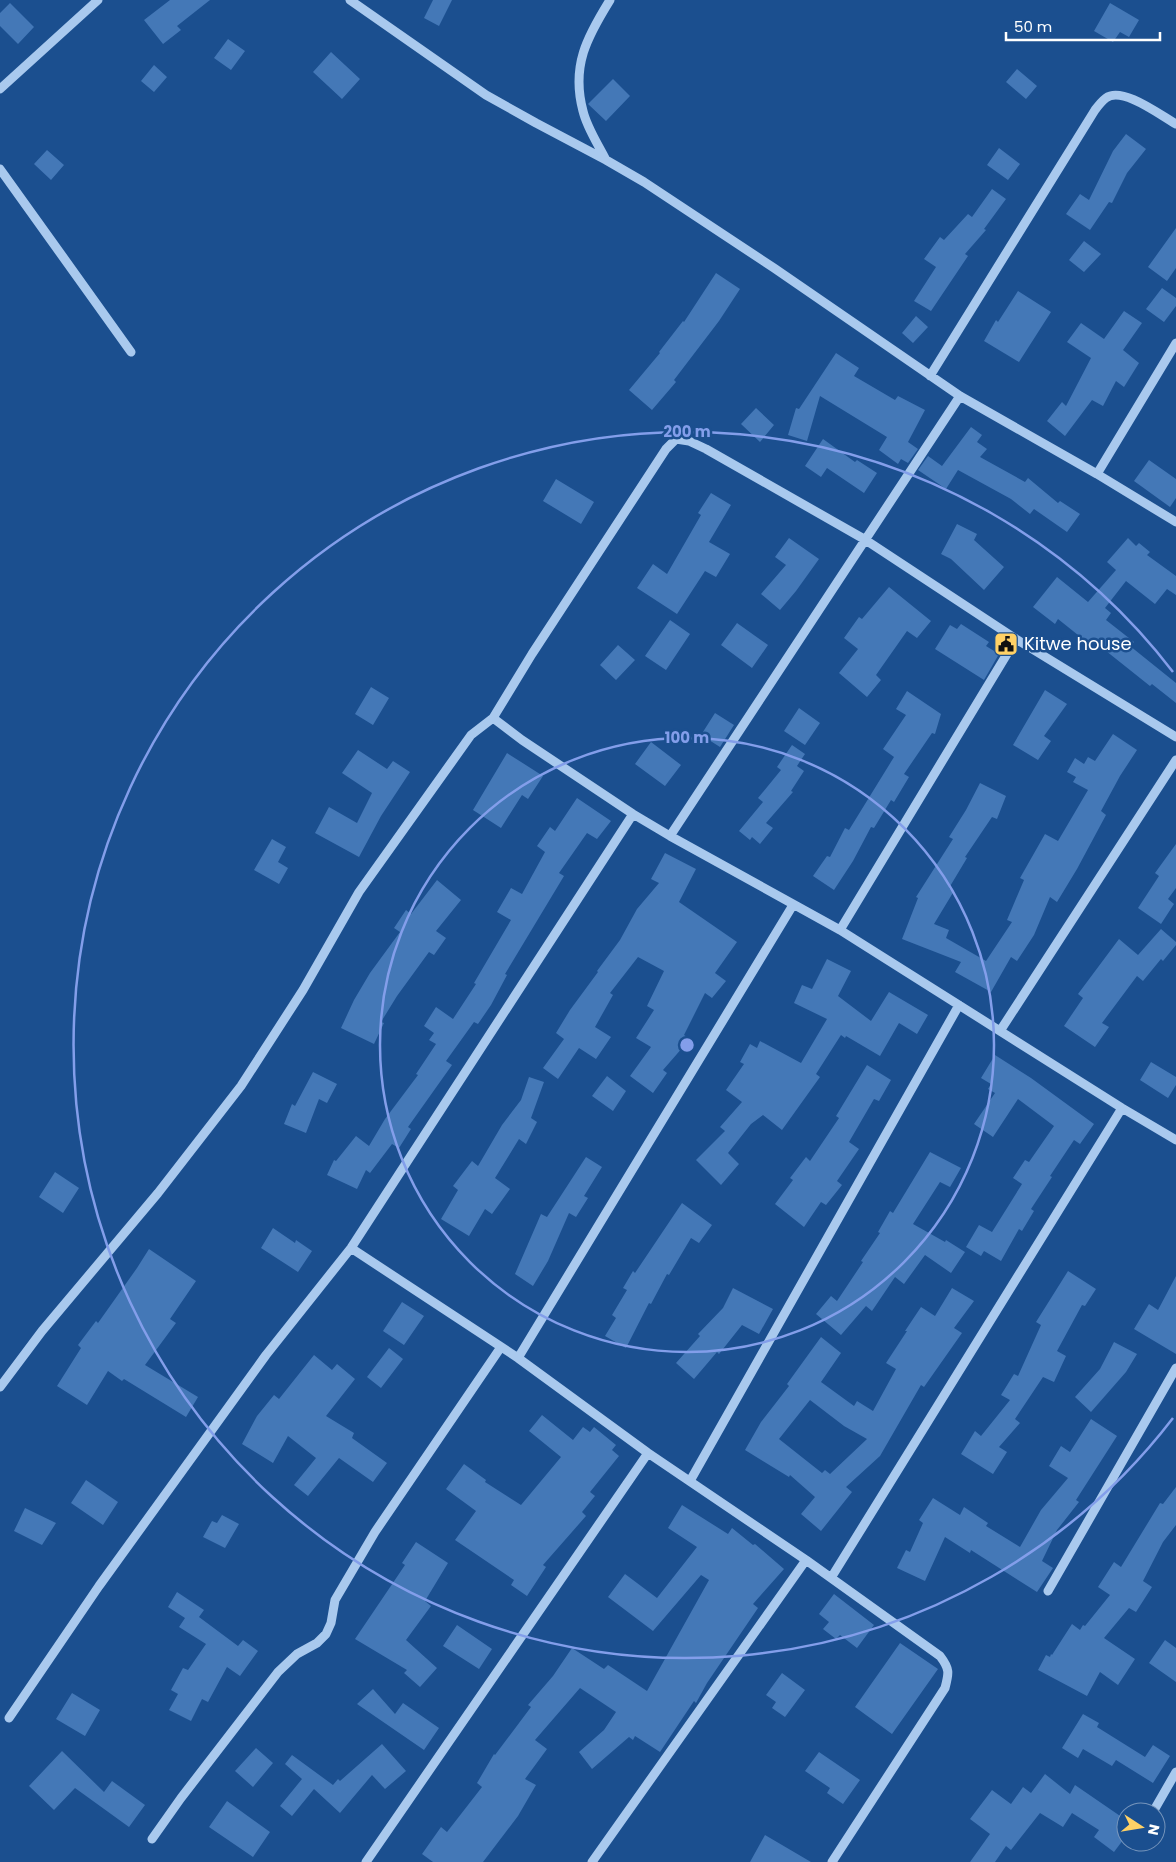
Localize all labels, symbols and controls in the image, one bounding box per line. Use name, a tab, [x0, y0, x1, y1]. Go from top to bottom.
scale bar	[1006, 10, 1160, 42]
text: 50 m	[1014, 16, 1052, 37]
text: 200 m	[663, 421, 711, 442]
public building icon: Kitwe house	[993, 631, 1019, 657]
place label: Kitwe house	[1024, 631, 1132, 656]
text: 100 m	[665, 727, 709, 748]
centre of rings	[678, 1036, 696, 1054]
north arrow	[1116, 1802, 1166, 1852]
text: N	[1143, 1822, 1165, 1837]

